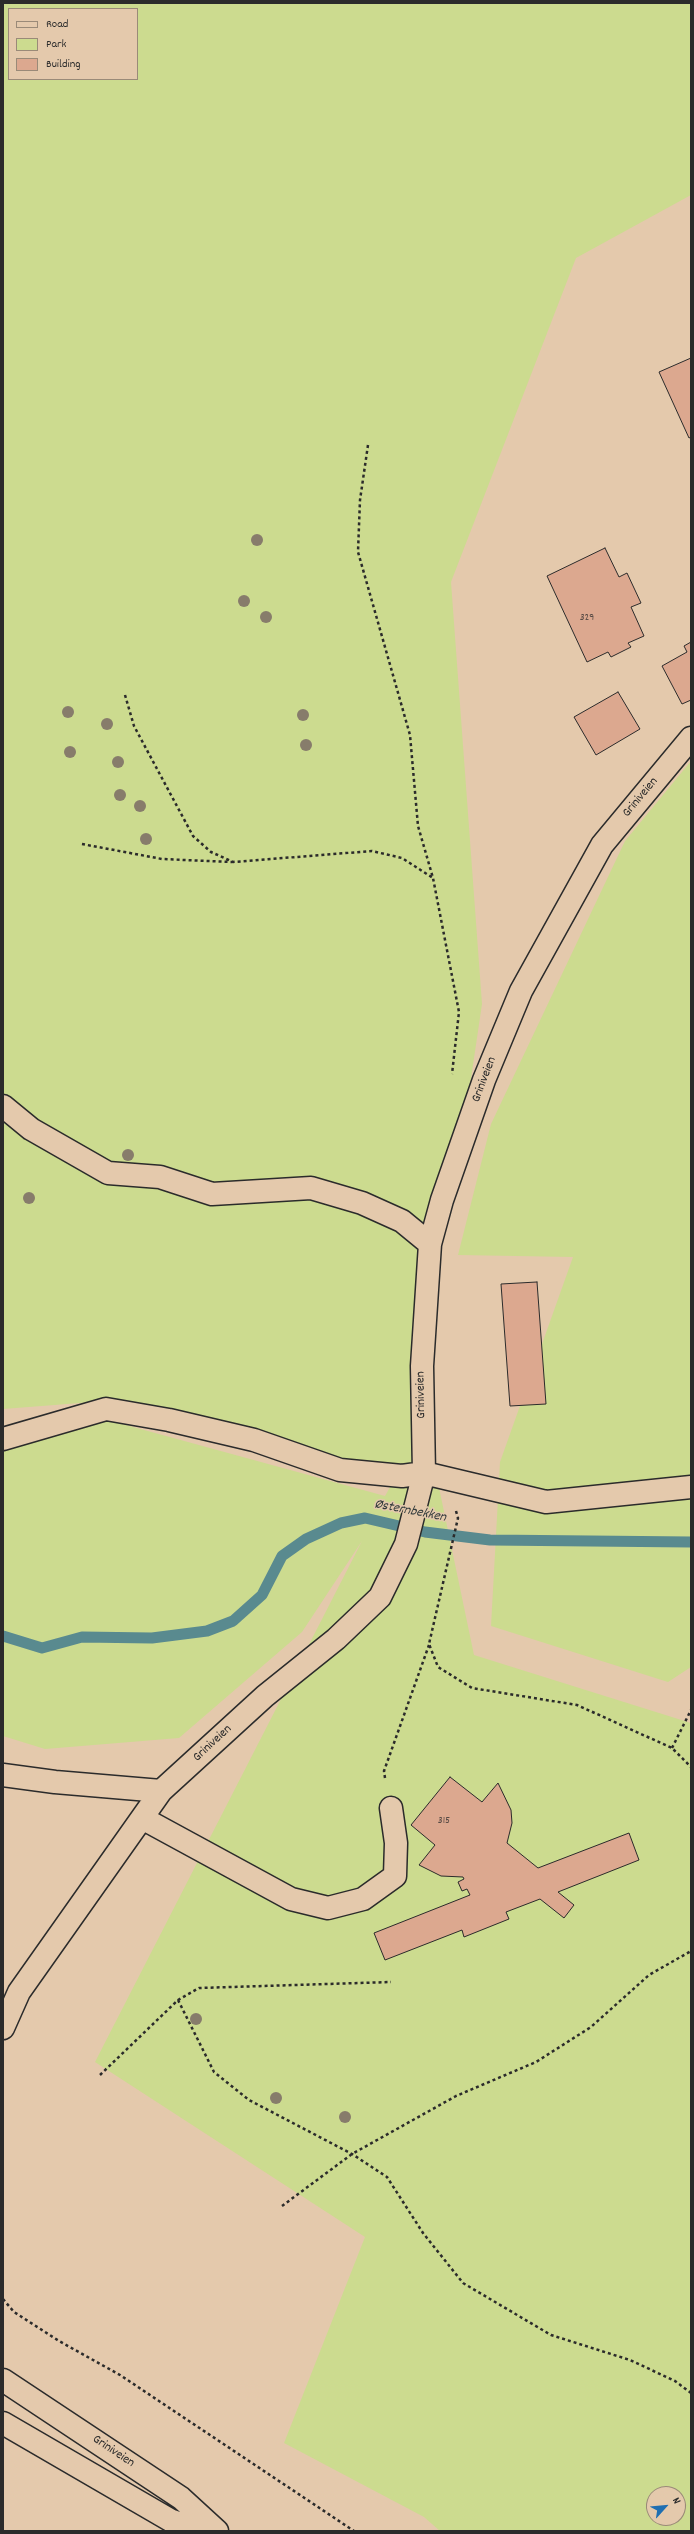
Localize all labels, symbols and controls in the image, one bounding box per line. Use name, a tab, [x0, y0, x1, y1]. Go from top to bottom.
legend	[8, 8, 138, 80]
text: Road	[46, 16, 68, 33]
text: Park	[46, 36, 66, 53]
text: Building	[46, 56, 81, 73]
house number: 329	[580, 611, 594, 625]
street label: Griniveien	[620, 775, 662, 821]
street label: Griniveien	[469, 1055, 501, 1105]
street label: Griniveien	[414, 1371, 430, 1419]
water label: Østernbekken	[373, 1497, 447, 1527]
street label: Griniveien	[190, 1722, 236, 1766]
house number: 315	[438, 1814, 450, 1828]
street label: Griniveien	[89, 2432, 137, 2472]
north arrow	[646, 2486, 686, 2526]
text: N	[667, 2495, 684, 2507]

